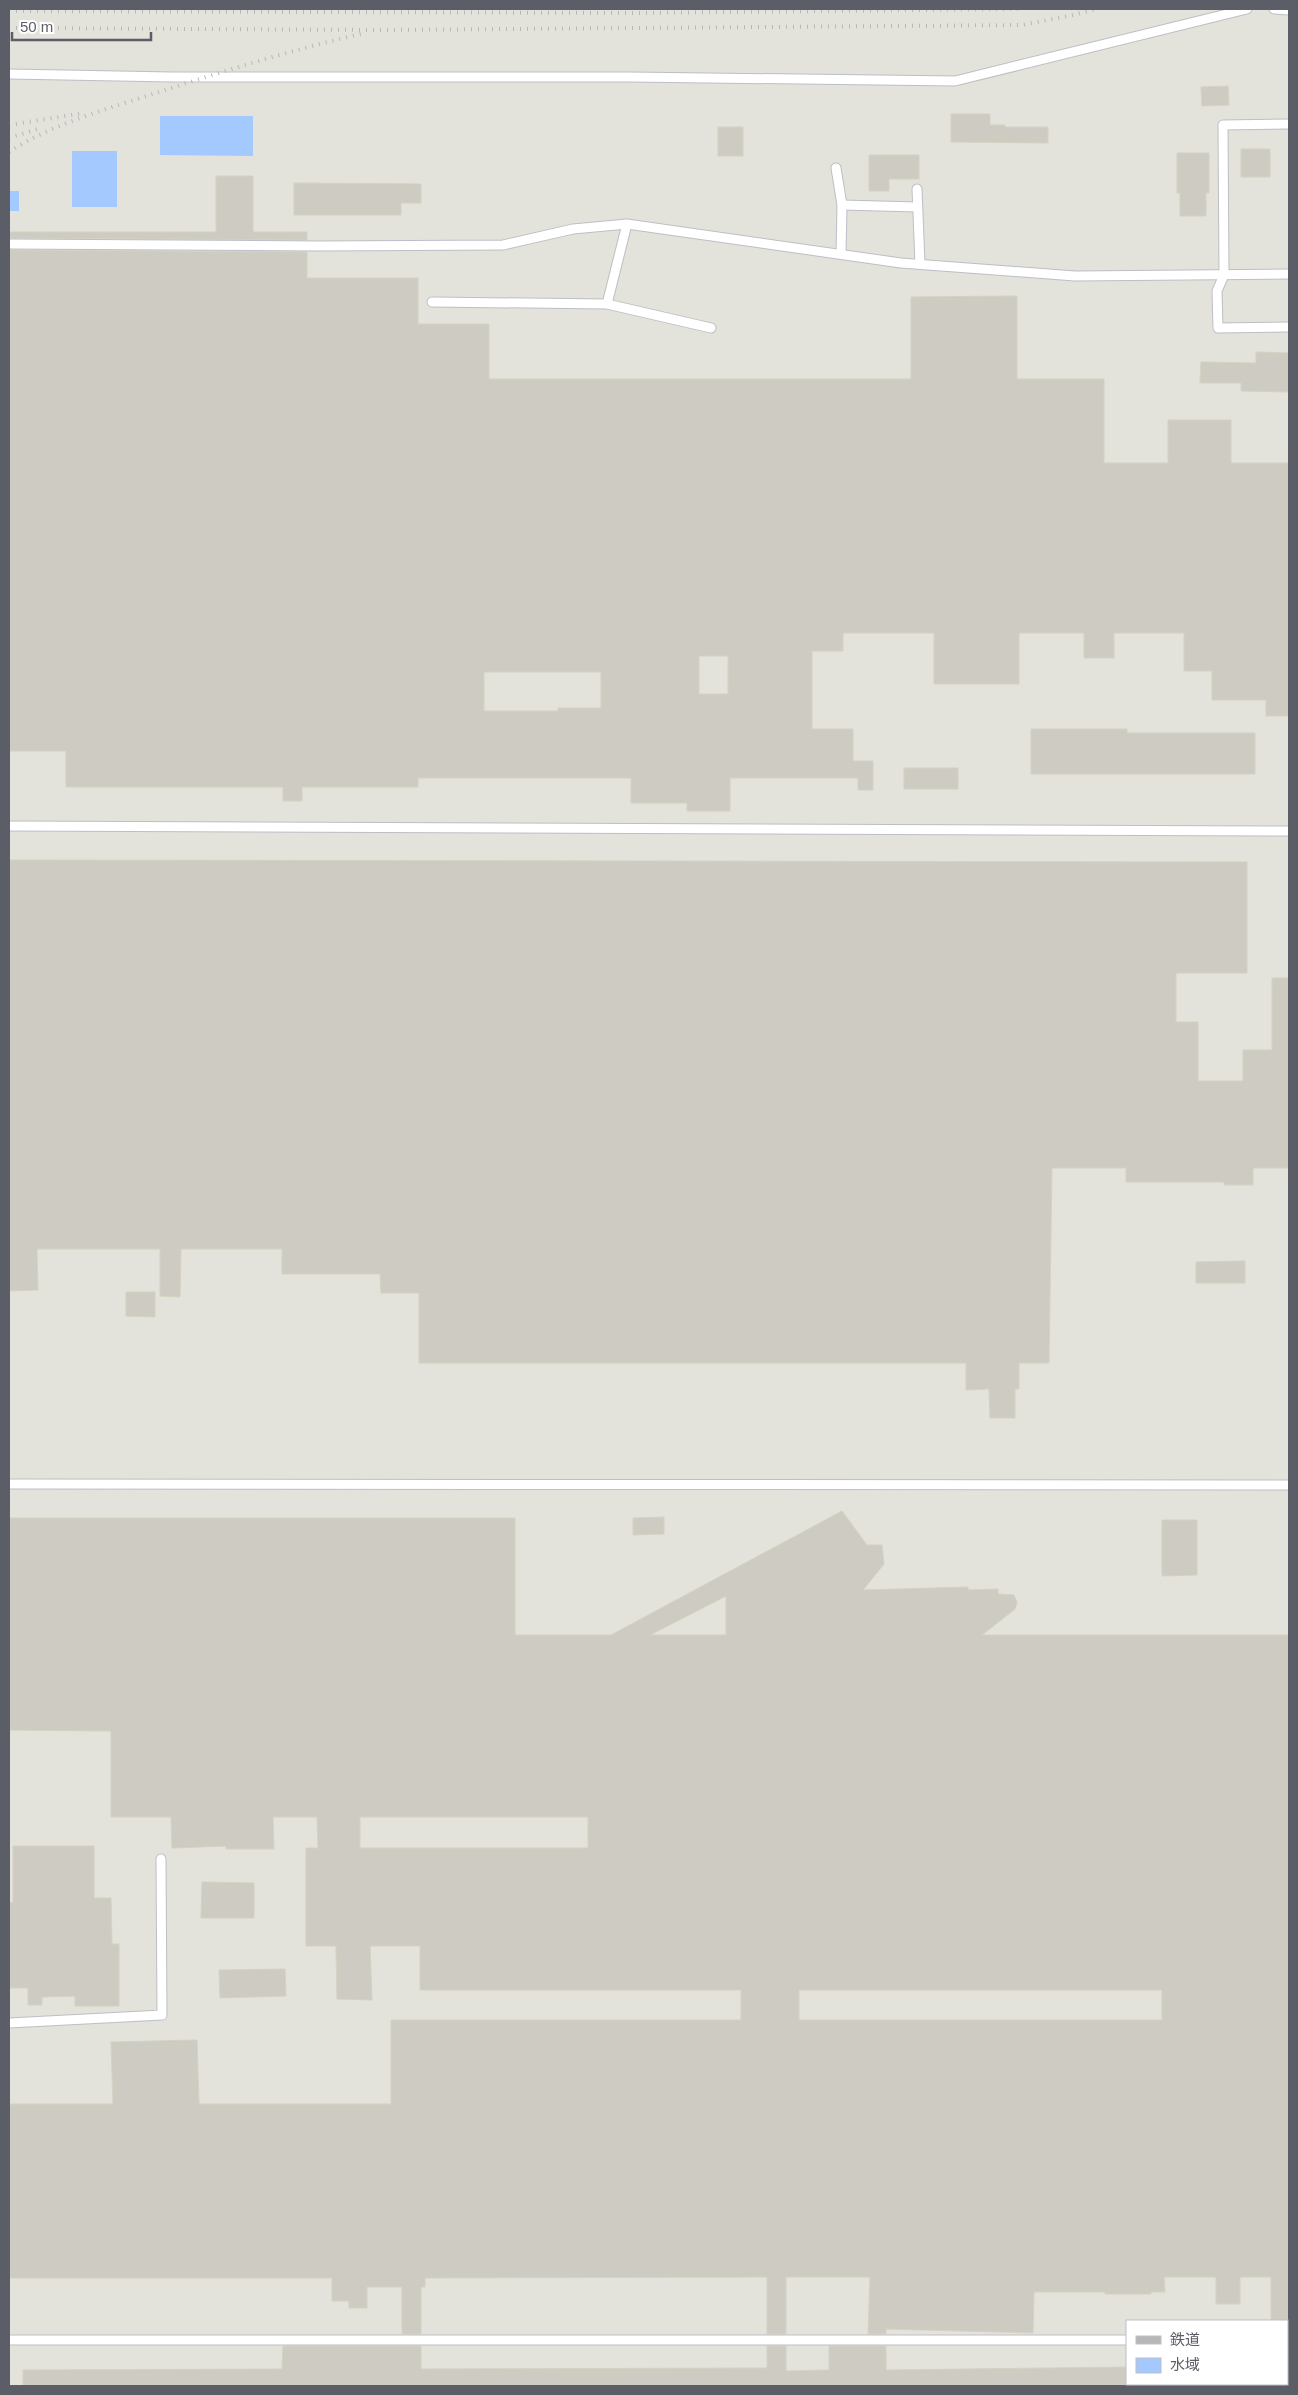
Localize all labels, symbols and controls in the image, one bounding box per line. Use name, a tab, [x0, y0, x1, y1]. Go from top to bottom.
scale bar	[12, 10, 151, 42]
text: 50 m	[20, 18, 53, 35]
legend	[1126, 2320, 1288, 2385]
text: 鉄道	[1170, 2331, 1200, 2348]
text: 水域	[1170, 2356, 1200, 2373]

